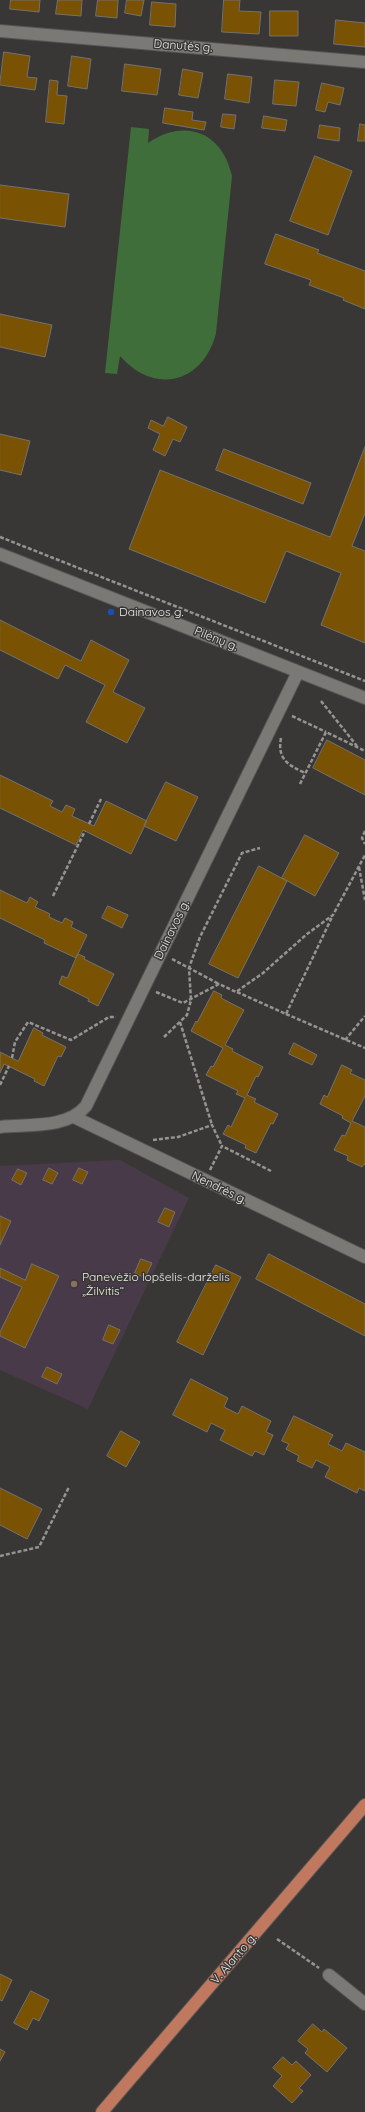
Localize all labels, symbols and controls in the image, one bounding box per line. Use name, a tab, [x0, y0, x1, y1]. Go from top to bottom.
street label: Danutės g.	[153, 37, 213, 55]
place label: Dainavos g.	[119, 605, 184, 619]
marker: Dainavos g.	[106, 607, 116, 617]
street label: Pilėnų g.	[192, 624, 240, 654]
street label: Dainavos g.	[151, 898, 193, 962]
street label: Nendrės g.	[189, 1169, 249, 1207]
place label: Panevėžio lopšelis-darželis „Žilvitis“	[82, 1270, 230, 1298]
marker: Panevėžio lopšelis-darželis „Žilvitis“	[69, 1279, 79, 1289]
street label: V. Alanto g.	[208, 1931, 260, 1987]

